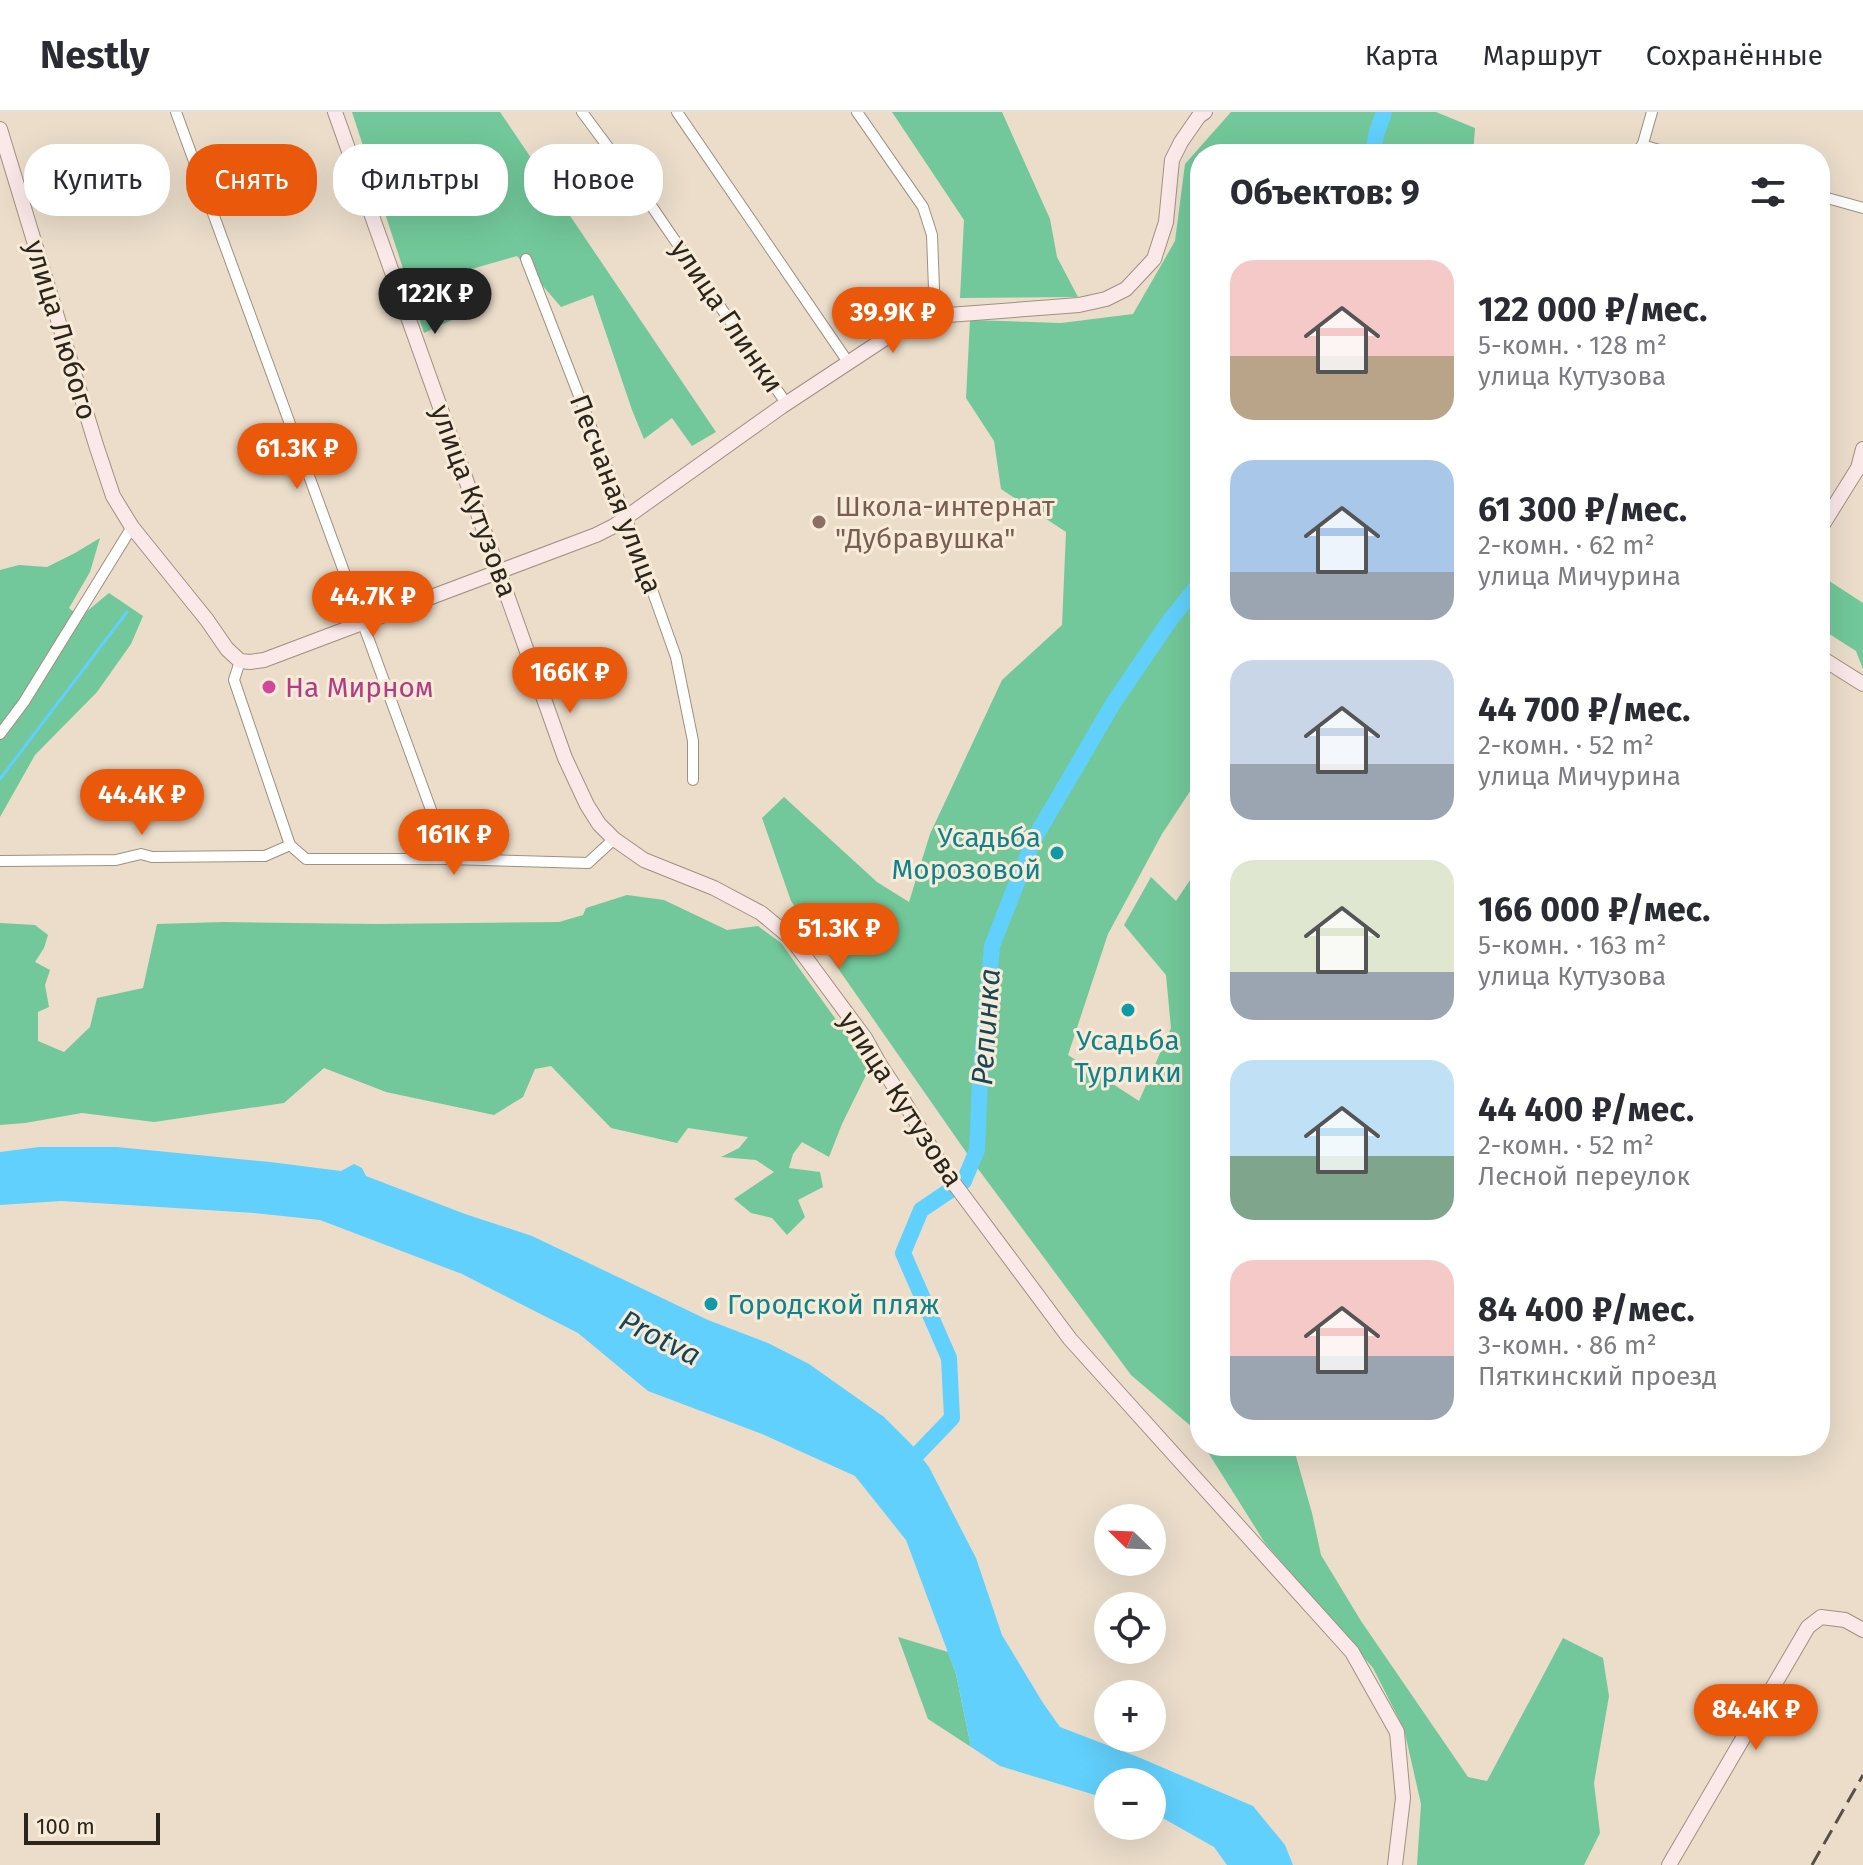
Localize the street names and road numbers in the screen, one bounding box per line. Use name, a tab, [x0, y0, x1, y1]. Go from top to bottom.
street label: улица Глинки	[664, 233, 790, 399]
street label: улица Любого	[18, 236, 104, 424]
street label: Песчаная улица	[563, 390, 669, 598]
street label: улица Кутузова	[424, 400, 524, 602]
street label: улица Кутузова	[832, 1005, 970, 1193]

